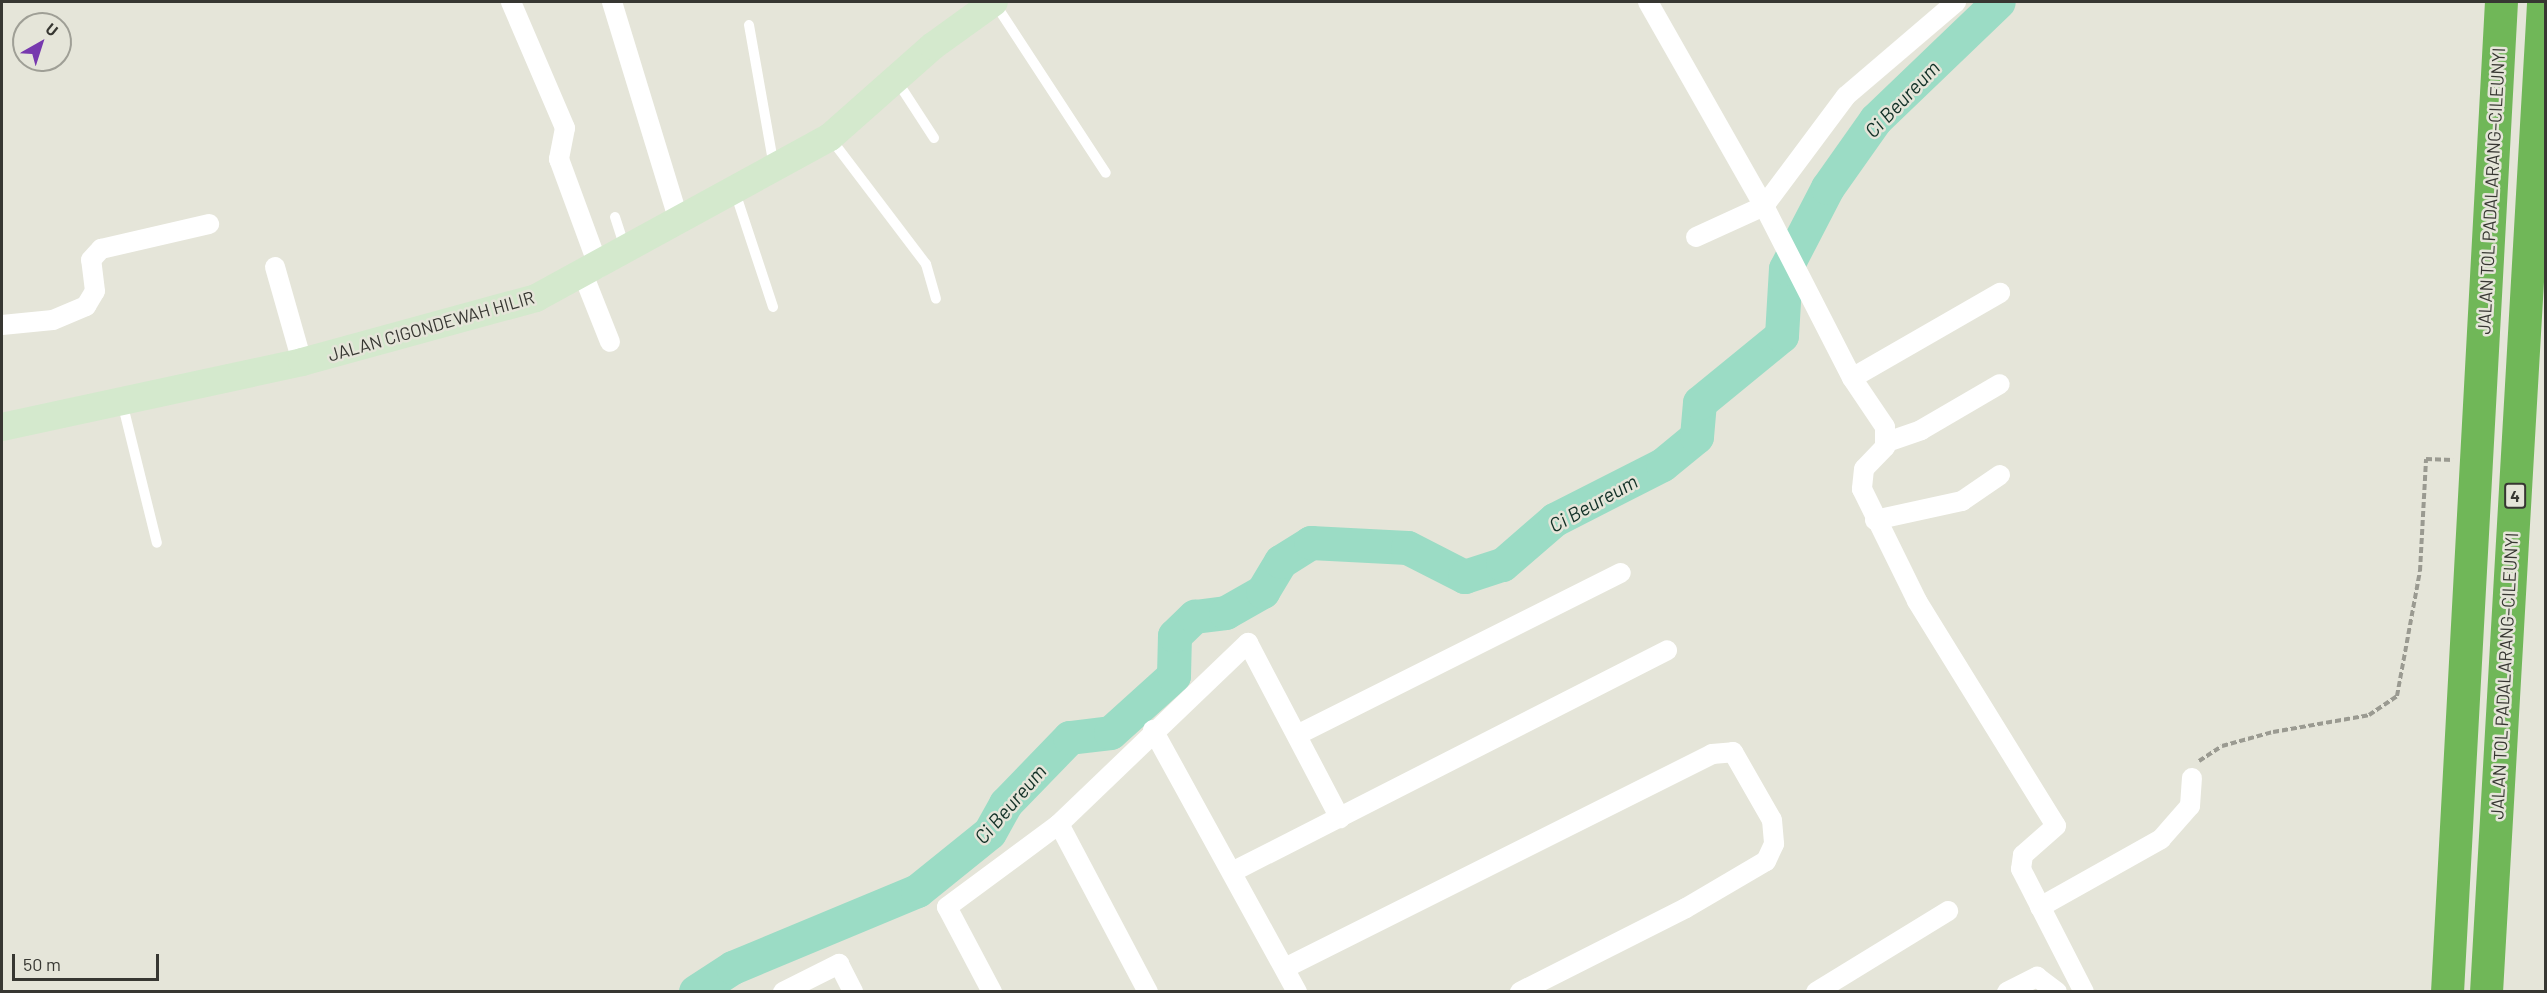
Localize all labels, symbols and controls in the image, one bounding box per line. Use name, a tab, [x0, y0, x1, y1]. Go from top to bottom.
north arrow	[12, 12, 72, 72]
text: U	[42, 19, 62, 40]
street label: JALAN TOL PADALARANG–CILEUNYI	[2473, 47, 2509, 335]
water label: Ci Beureum	[1860, 56, 1944, 142]
street label: JALAN CIGONDEWAH HILIR	[325, 286, 537, 366]
water label: Ci Beureum	[1545, 469, 1641, 537]
road number: 4	[2503, 483, 2527, 509]
street label: JALAN TOL PADALARANG–CILEUNYI	[2486, 532, 2522, 820]
water label: Ci Beureum	[969, 759, 1051, 849]
scale bar	[15, 942, 162, 980]
text: 50 m	[23, 953, 61, 975]

